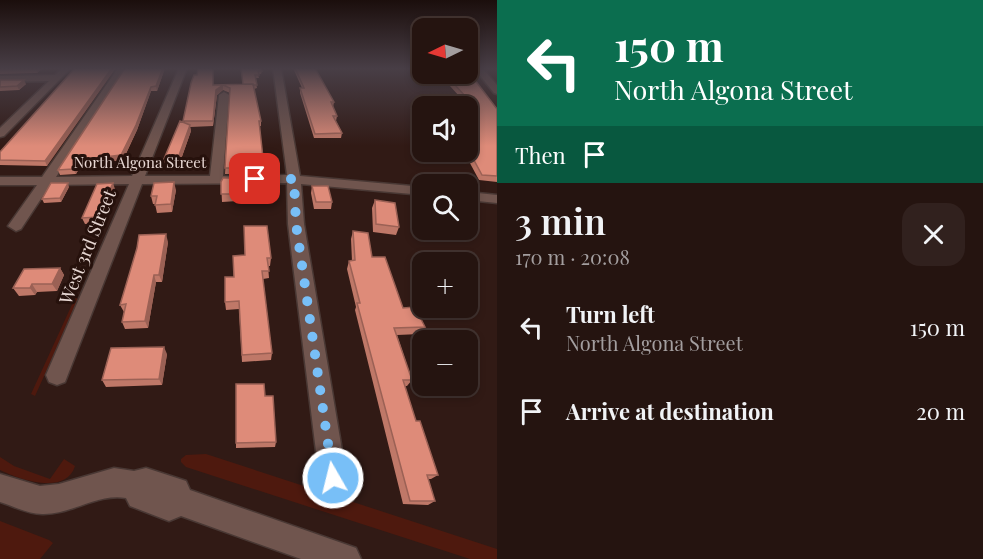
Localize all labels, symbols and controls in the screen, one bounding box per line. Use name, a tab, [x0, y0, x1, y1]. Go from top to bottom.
text: 150 m	[614, 17, 724, 73]
north arrow	[412, 18, 478, 84]
map controls	[412, 18, 478, 396]
icon: left	[515, 24, 593, 102]
text: North Algona Street	[614, 71, 853, 107]
button: sound	[412, 96, 478, 162]
icon: arrive	[578, 138, 611, 171]
text: Then	[515, 140, 566, 170]
street label: North Algona Street	[74, 152, 207, 172]
pin	[229, 153, 280, 204]
icon: arrive	[238, 162, 271, 195]
button: search	[412, 174, 478, 240]
street label: West 3rd Street	[53, 185, 121, 309]
text: 3 min	[515, 196, 606, 244]
button: close	[902, 203, 965, 266]
text: 170 m · 20:08	[515, 243, 630, 270]
button: +	[412, 252, 478, 318]
text: Turn left	[566, 299, 655, 329]
icon: left	[515, 311, 548, 344]
text: 150 m	[910, 312, 965, 342]
text: North Algona Street	[566, 329, 743, 356]
button: −	[412, 330, 478, 396]
icon: arrive	[515, 395, 548, 428]
text: Arrive at destination	[566, 396, 774, 426]
text: 20 m	[916, 396, 965, 426]
position arrow	[301, 446, 365, 510]

